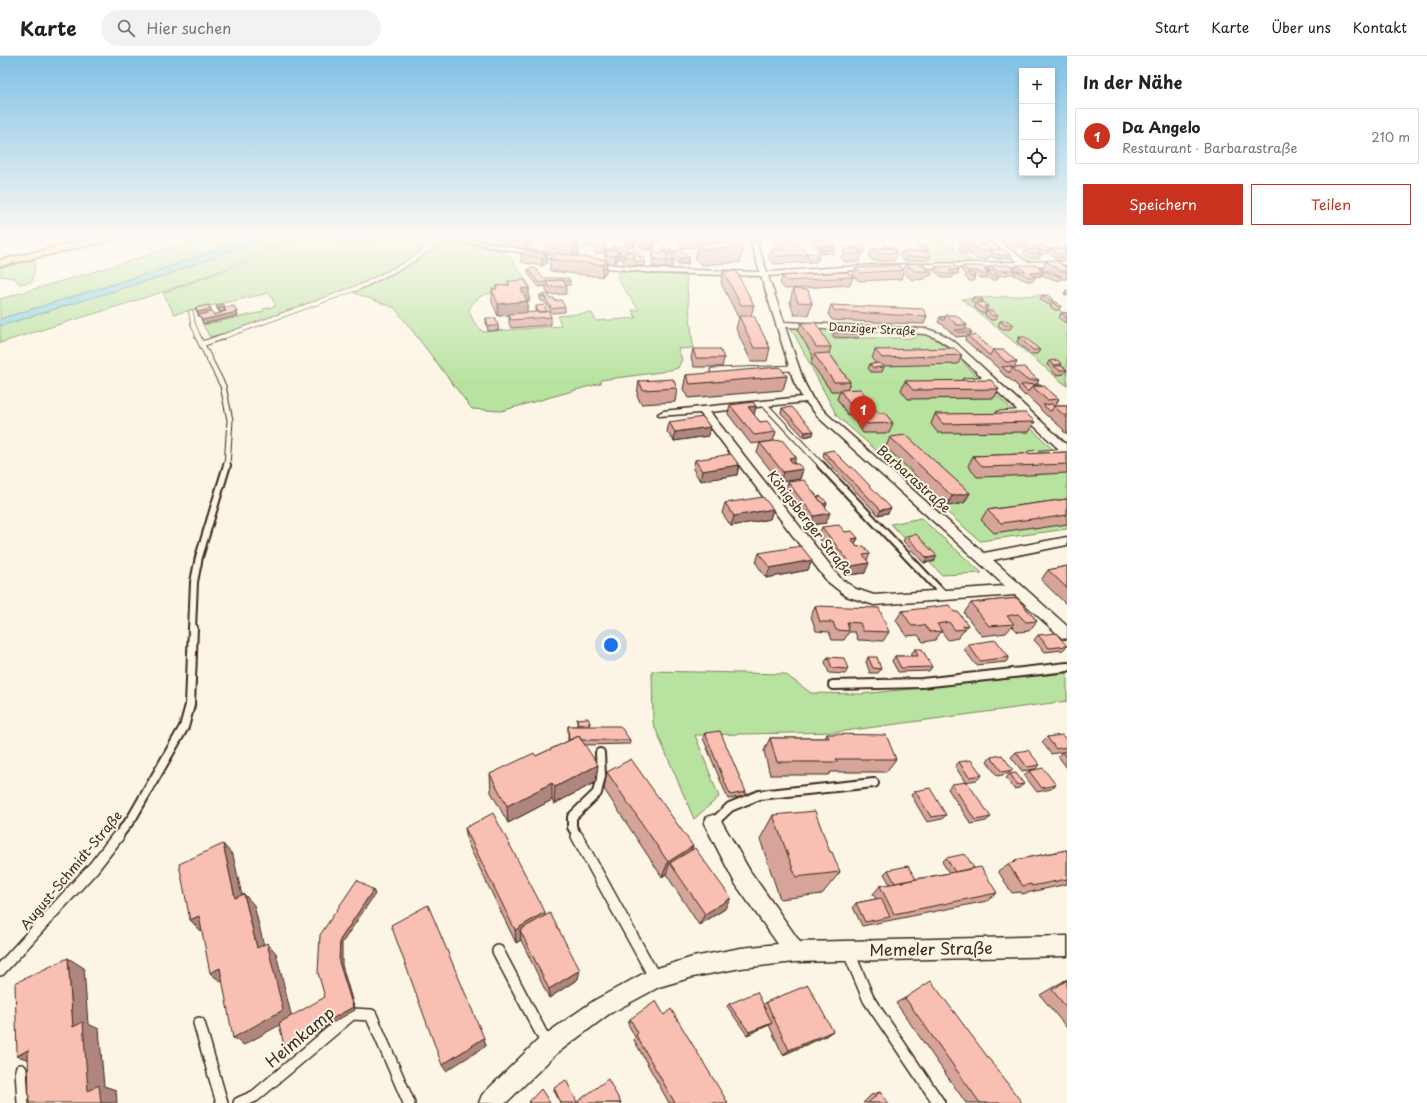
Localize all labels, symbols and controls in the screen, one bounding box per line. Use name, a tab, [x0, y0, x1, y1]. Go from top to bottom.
search box	[101, 10, 381, 46]
text: Karte	[20, 14, 77, 42]
text: Hier suchen	[147, 16, 231, 39]
icon: search	[115, 17, 137, 39]
text: Start	[1154, 17, 1189, 38]
text: Karte	[1211, 17, 1249, 38]
text: Über uns	[1271, 17, 1331, 38]
text: Kontakt	[1353, 17, 1407, 38]
map controls	[1019, 68, 1055, 176]
button: +	[1019, 68, 1055, 104]
text: In der Nähe	[1083, 69, 1182, 95]
button: −	[1019, 104, 1055, 140]
text: Da Angelo	[1122, 115, 1200, 138]
text: 1	[1094, 127, 1100, 146]
text: 210 m	[1371, 127, 1410, 146]
text: Restaurant · Barbarastraße	[1122, 138, 1297, 157]
button: locate	[1019, 140, 1055, 176]
button: Speichern	[1083, 184, 1243, 225]
button: Teilen	[1251, 184, 1411, 225]
street label: Danziger Straße	[828, 318, 916, 339]
pin: 1	[850, 396, 876, 429]
street label: Barbarastraße	[873, 440, 955, 517]
street label: Königsberger Straße	[763, 466, 858, 579]
your location	[601, 635, 621, 655]
street label: August-Schmidt-Straße	[15, 806, 126, 933]
street label: Memeler Straße	[869, 935, 993, 961]
street label: Heimkamp	[260, 1000, 339, 1072]

